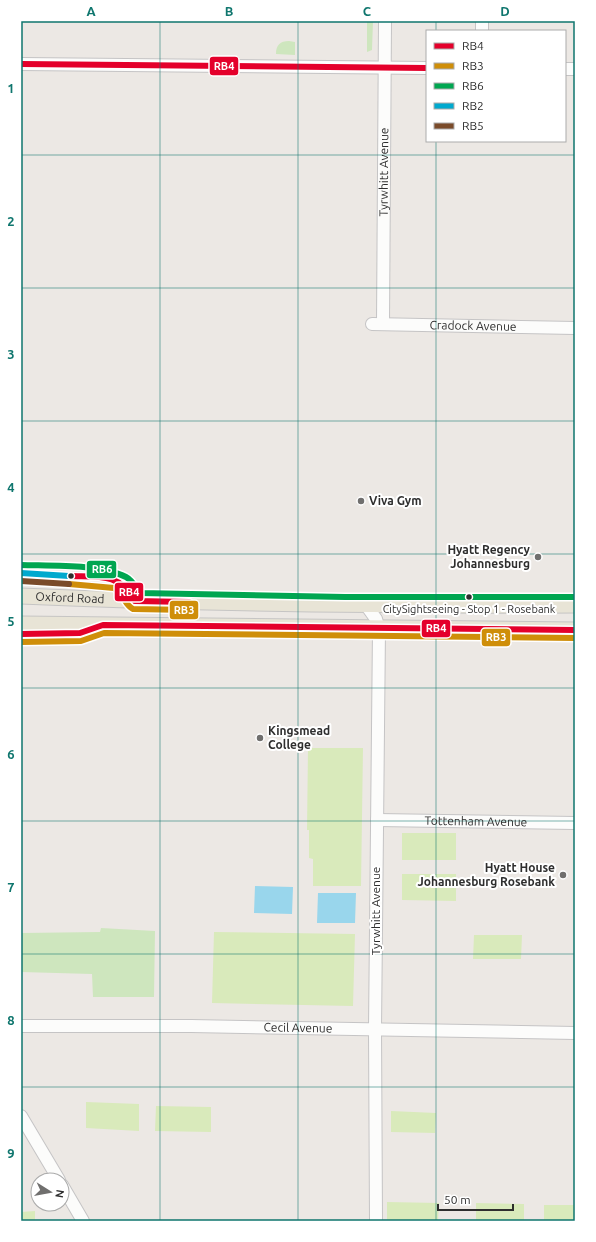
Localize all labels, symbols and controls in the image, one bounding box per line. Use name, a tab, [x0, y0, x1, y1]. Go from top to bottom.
text: A	[86, 4, 96, 18]
text: B	[225, 4, 234, 18]
text: C	[363, 4, 372, 18]
text: D	[500, 4, 510, 18]
legend	[426, 30, 566, 142]
text: RB4	[462, 39, 484, 52]
line badge: RB4	[209, 56, 239, 76]
text: RB3	[462, 59, 484, 72]
text: RB4	[214, 60, 234, 72]
text: RB6	[462, 79, 484, 92]
text: 1	[7, 81, 15, 95]
text: RB2	[462, 99, 484, 112]
text: RB5	[462, 119, 484, 132]
street label: Tyrwhitt Avenue	[377, 128, 390, 216]
text: 2	[7, 214, 15, 228]
street label: Cradock Avenue	[429, 318, 517, 333]
text: 3	[7, 347, 15, 361]
text: 4	[7, 480, 15, 494]
place label: Viva Gym	[369, 494, 422, 507]
marker: Viva Gym	[356, 496, 366, 506]
place label: Hyatt Regency Johannesburg	[447, 543, 531, 570]
marker: Hyatt Regency Johannesburg	[533, 552, 543, 562]
line badge: RB6	[86, 560, 117, 579]
text: RB6	[92, 563, 112, 575]
unlabelled marker	[66, 571, 76, 581]
line badge: RB4	[114, 582, 144, 602]
text: RB4	[119, 586, 139, 598]
street label: Oxford Road	[35, 590, 105, 605]
marker: CitySightseeing - Stop 1 - Rosebank	[464, 592, 474, 602]
line badge: RB3	[169, 600, 199, 620]
place label: CitySightseeing - Stop 1 - Rosebank	[383, 603, 556, 615]
text: RB3	[174, 604, 194, 616]
text: 5	[7, 614, 15, 628]
line badge: RB4	[421, 619, 451, 638]
text: RB4	[426, 622, 446, 634]
line badge: RB3	[481, 628, 511, 647]
text: RB3	[486, 631, 506, 643]
place label: Kingsmead College	[268, 724, 330, 751]
marker: Kingsmead College	[255, 733, 265, 743]
text: 6	[7, 747, 15, 761]
street label: Tottenham Avenue	[425, 814, 527, 828]
place label: Hyatt House Johannesburg Rosebank	[418, 861, 555, 888]
street label: Tyrwhitt Avenue	[369, 867, 382, 955]
marker: Hyatt House Johannesburg Rosebank	[558, 870, 568, 880]
text: 7	[7, 880, 15, 894]
text: 8	[7, 1013, 15, 1027]
street label: Cecil Avenue	[263, 1020, 333, 1035]
text: 9	[7, 1146, 15, 1160]
north arrow	[30, 1172, 70, 1212]
scale bar	[438, 1186, 513, 1212]
text: N	[53, 1189, 66, 1199]
text: 50 m	[444, 1193, 471, 1206]

